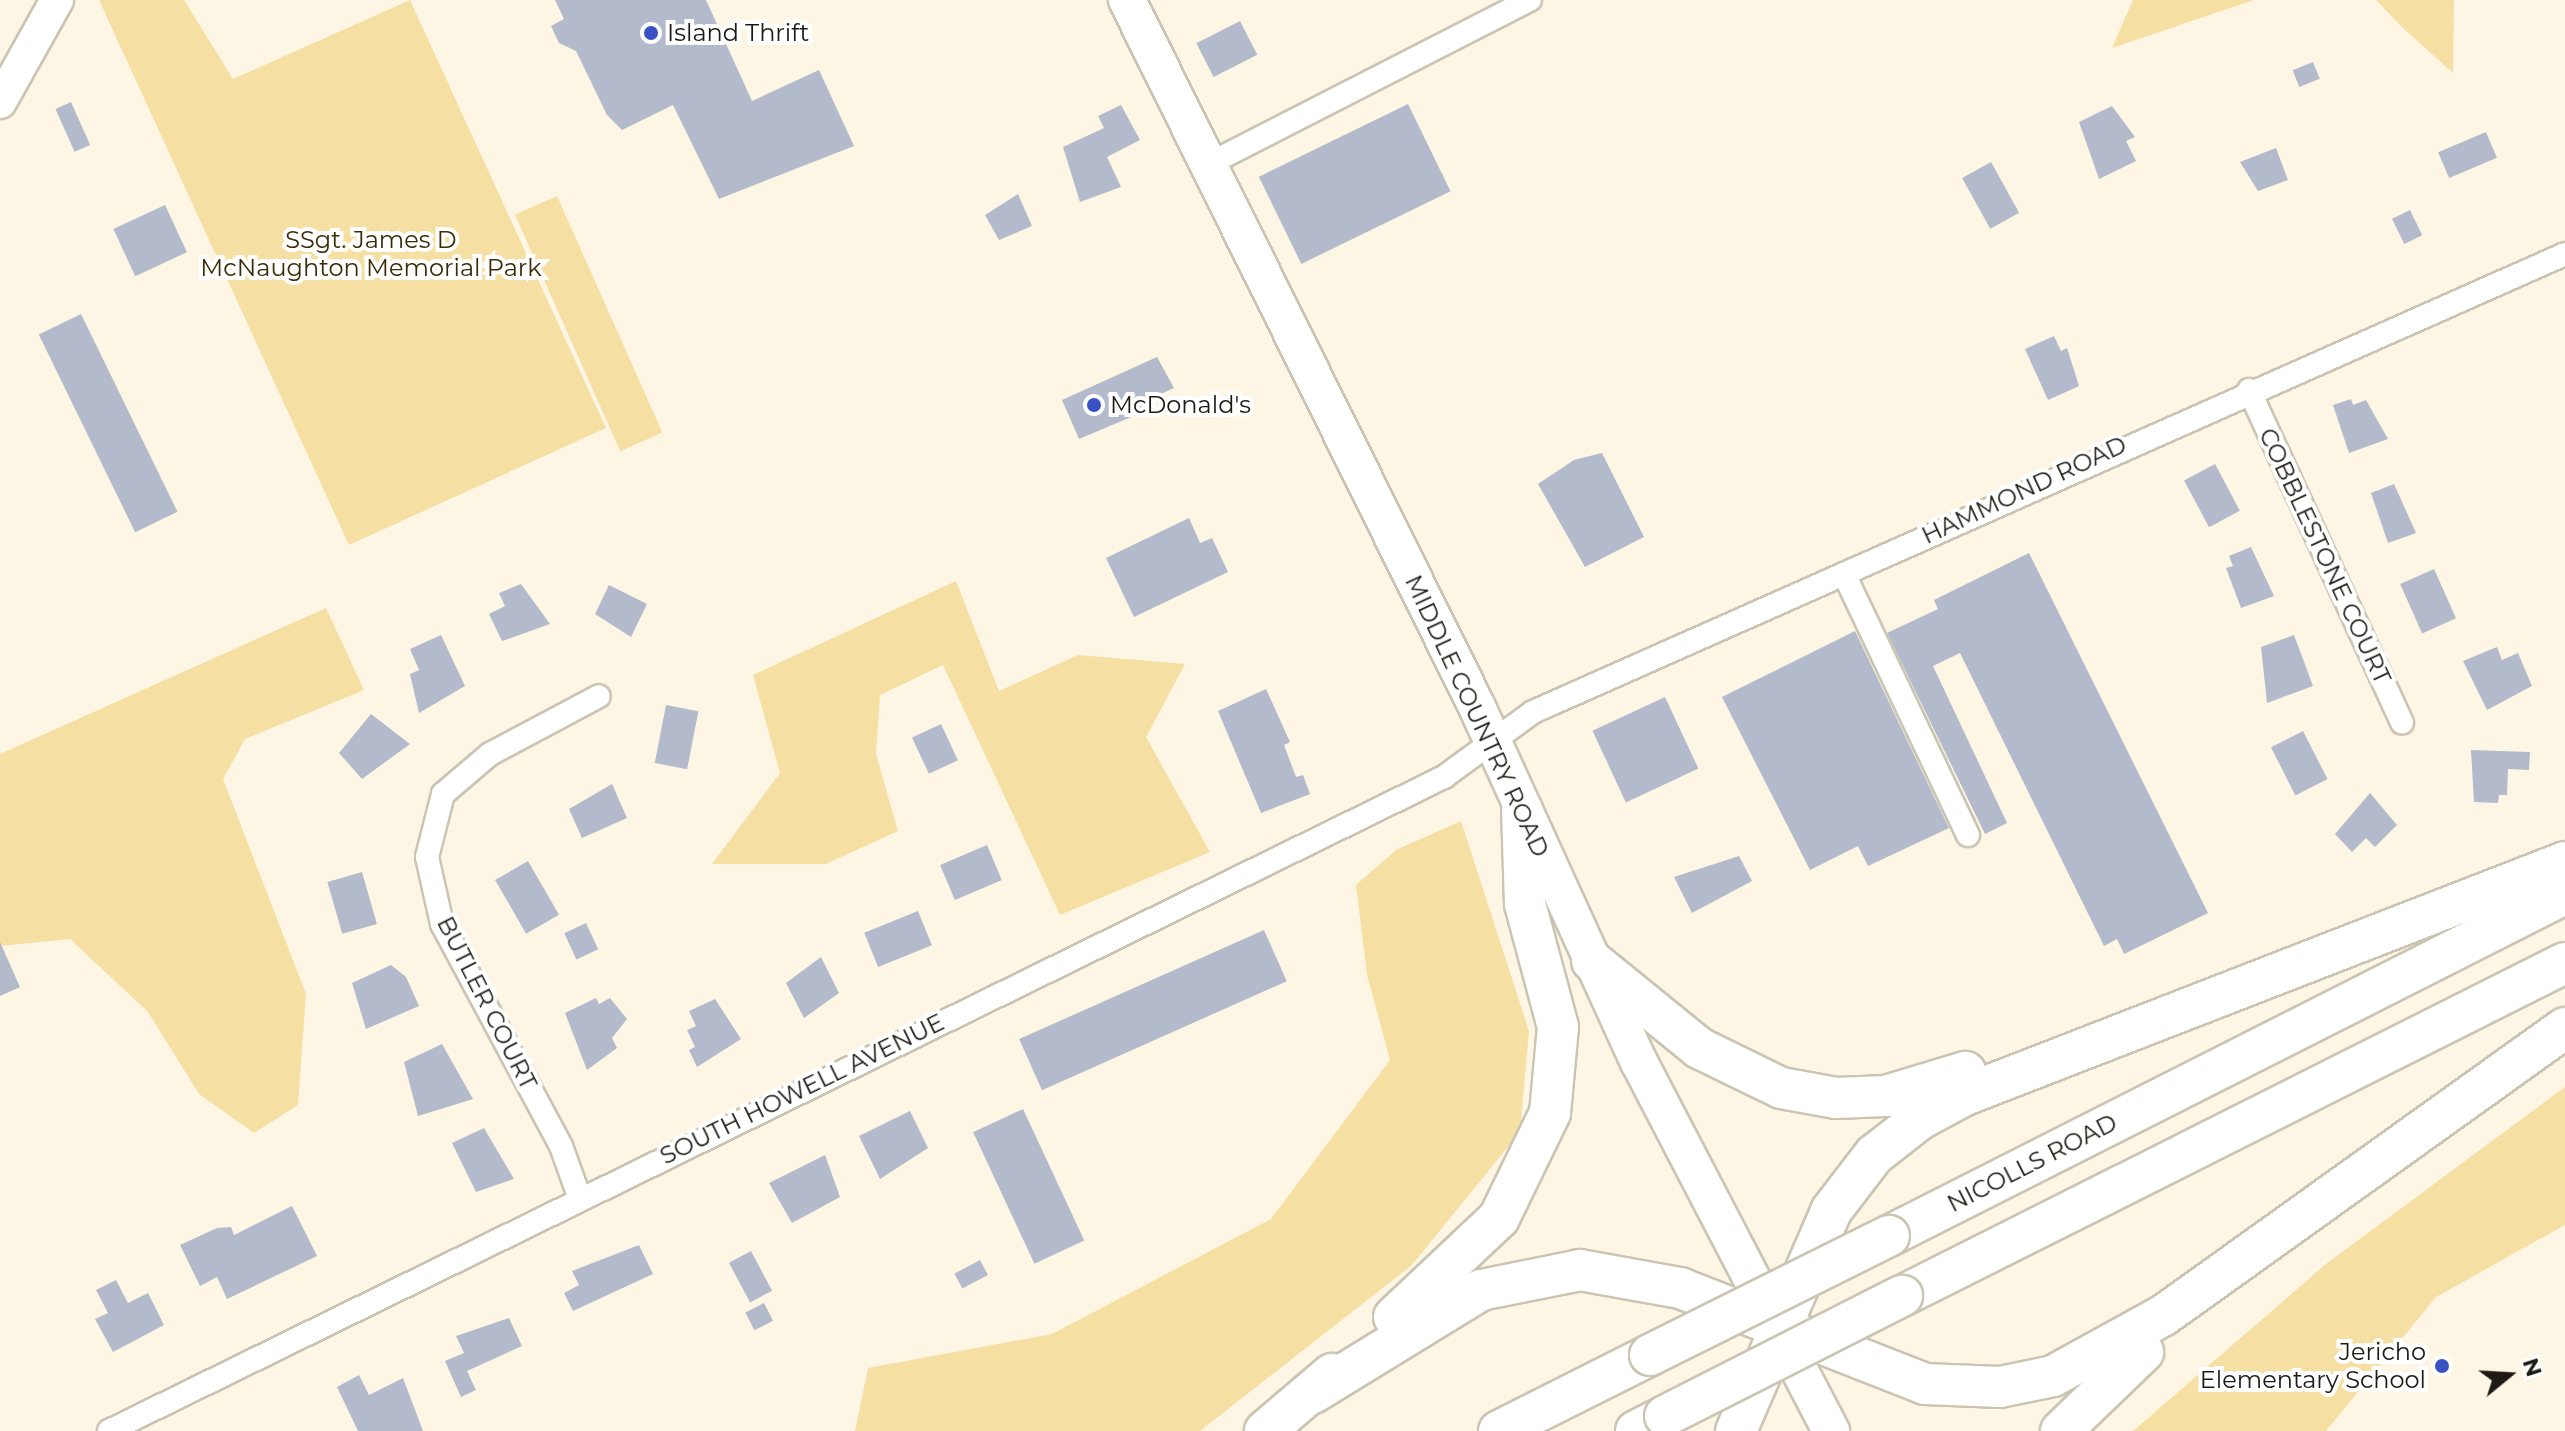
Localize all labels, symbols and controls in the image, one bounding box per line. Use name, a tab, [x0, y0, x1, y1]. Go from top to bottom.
place label: Island Thrift	[667, 19, 809, 47]
marker: Island Thrift	[642, 24, 660, 42]
park label: SSgt. James D McNaughton Memorial Park	[200, 226, 542, 282]
place label: McDonald's	[1110, 391, 1251, 419]
marker: McDonald's	[1085, 396, 1103, 414]
street label: COBBLESTONE COURT	[2253, 424, 2397, 688]
street label: HAMMOND ROAD	[1917, 430, 2131, 550]
street label: MIDDLE COUNTRY ROAD	[1399, 570, 1555, 862]
street label: BUTLER COURT	[431, 912, 543, 1094]
street label: SOUTH HOWELL AVENUE	[655, 1008, 949, 1170]
street label: NICOLLS ROAD	[1942, 1108, 2122, 1218]
north arrow	[2469, 1335, 2549, 1415]
place label: Jericho Elementary School	[2200, 1338, 2426, 1394]
text: N	[2517, 1355, 2548, 1380]
marker: Jericho Elementary School	[2433, 1357, 2451, 1375]

